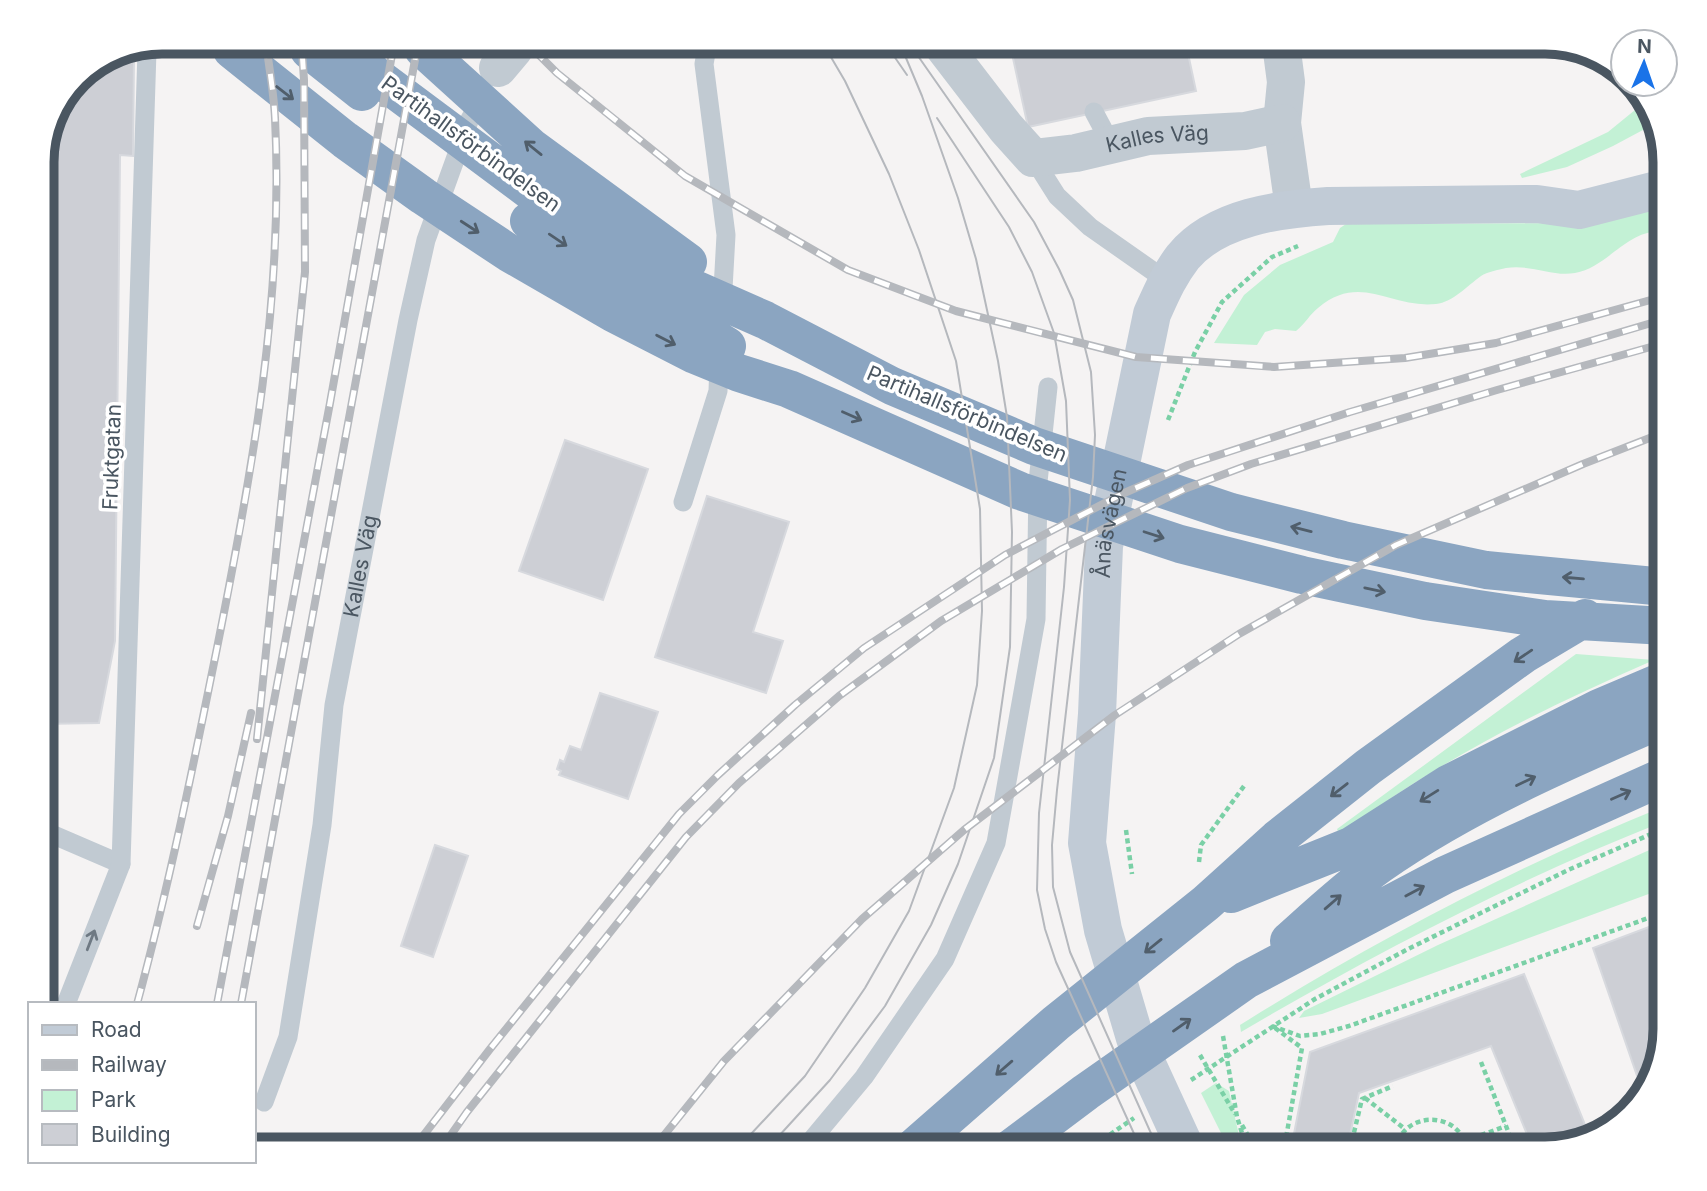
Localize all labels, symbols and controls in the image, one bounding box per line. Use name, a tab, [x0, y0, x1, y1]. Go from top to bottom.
north arrow	[1609, 28, 1679, 98]
text: N	[1637, 35, 1652, 58]
street label: Partihallsförbindelsen	[377, 70, 566, 217]
one-way arrow	[276, 86, 294, 101]
street label: Kalles Väg	[1103, 120, 1209, 158]
one-way arrow	[525, 140, 543, 155]
one-way arrow	[459, 220, 479, 234]
one-way arrow	[548, 233, 567, 247]
one-way arrow	[655, 334, 676, 348]
street label: Partihallsförbindelsen	[863, 360, 1071, 467]
street label: Fruktgatan	[97, 404, 126, 510]
one-way arrow	[840, 410, 862, 423]
street label: Ånäsvägen	[1088, 466, 1132, 579]
street label: Kalles Väg	[338, 513, 382, 619]
one-way arrow	[1290, 522, 1313, 535]
one-way arrow	[1143, 530, 1165, 542]
one-way arrow	[1562, 571, 1584, 584]
one-way arrow	[1363, 584, 1386, 598]
one-way arrow	[1514, 649, 1533, 663]
one-way arrow	[1515, 774, 1536, 788]
one-way arrow	[1331, 783, 1349, 798]
one-way arrow	[1609, 787, 1631, 800]
one-way arrow	[1420, 789, 1440, 803]
one-way arrow	[1404, 884, 1424, 898]
one-way arrow	[1324, 894, 1342, 910]
one-way arrow	[86, 930, 98, 952]
one-way arrow	[1144, 938, 1162, 954]
legend	[28, 1002, 256, 1163]
text: Road	[91, 1017, 142, 1042]
one-way arrow	[1172, 1018, 1191, 1032]
text: Railway	[91, 1052, 167, 1077]
one-way arrow	[995, 1060, 1013, 1076]
text: Park	[91, 1087, 136, 1112]
text: Building	[91, 1122, 171, 1147]

